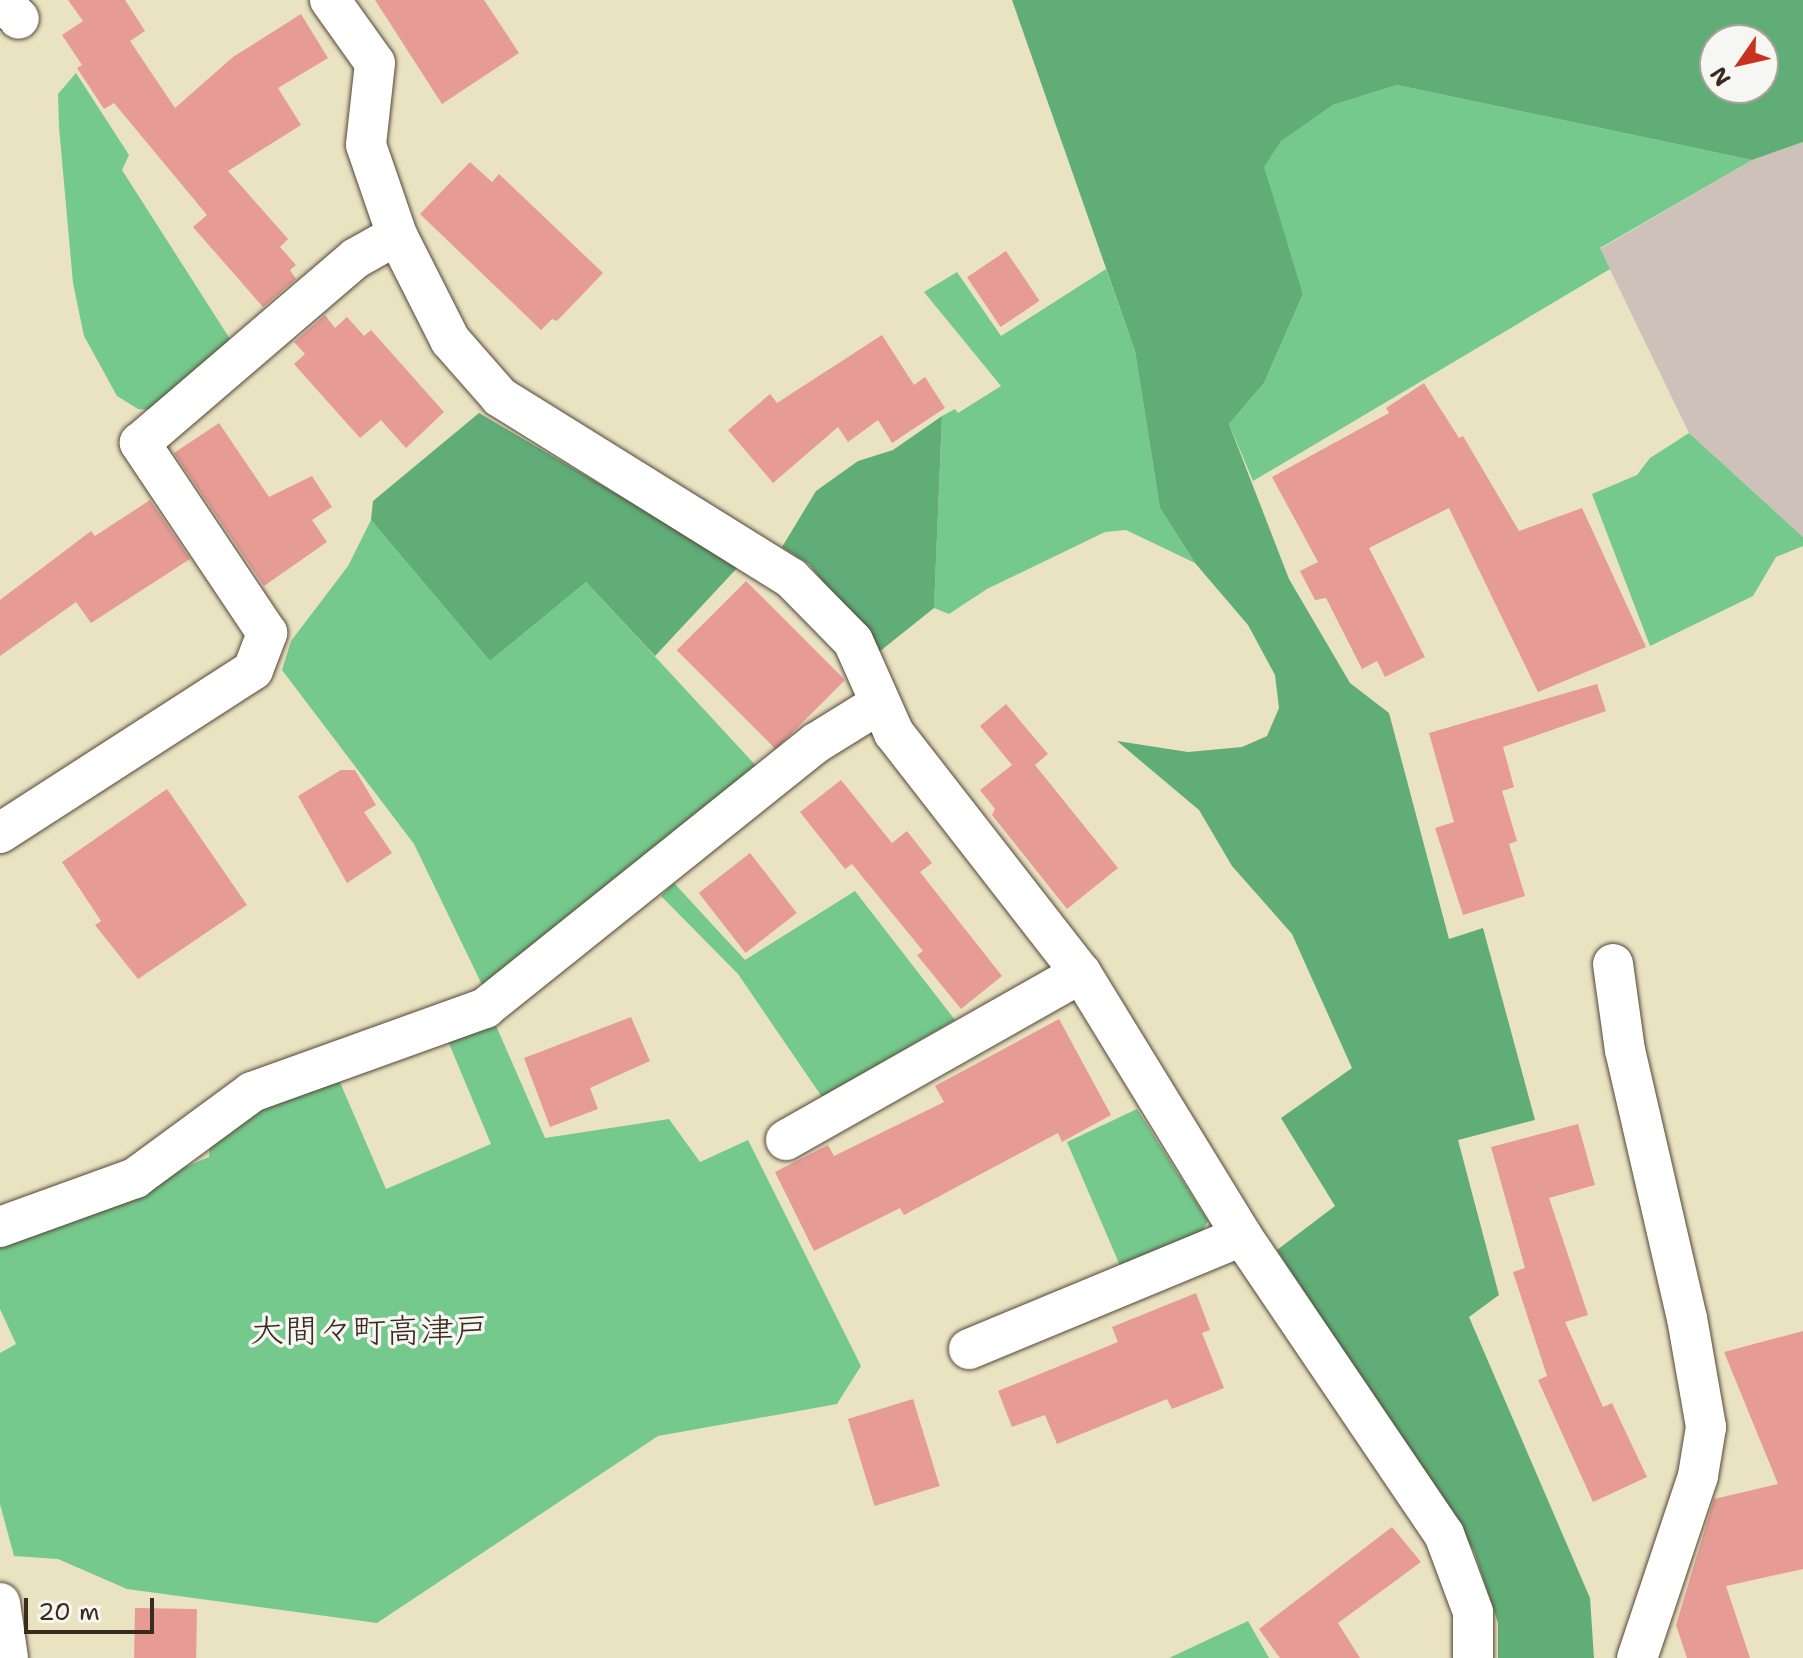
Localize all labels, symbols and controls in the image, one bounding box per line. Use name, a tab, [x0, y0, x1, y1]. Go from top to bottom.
north arrow	[1699, 24, 1779, 104]
text: N	[1703, 61, 1737, 92]
district label: 大間々町高津戸	[250, 1311, 488, 1351]
scale bar	[28, 1582, 158, 1632]
text: 20 m	[38, 1596, 100, 1628]

